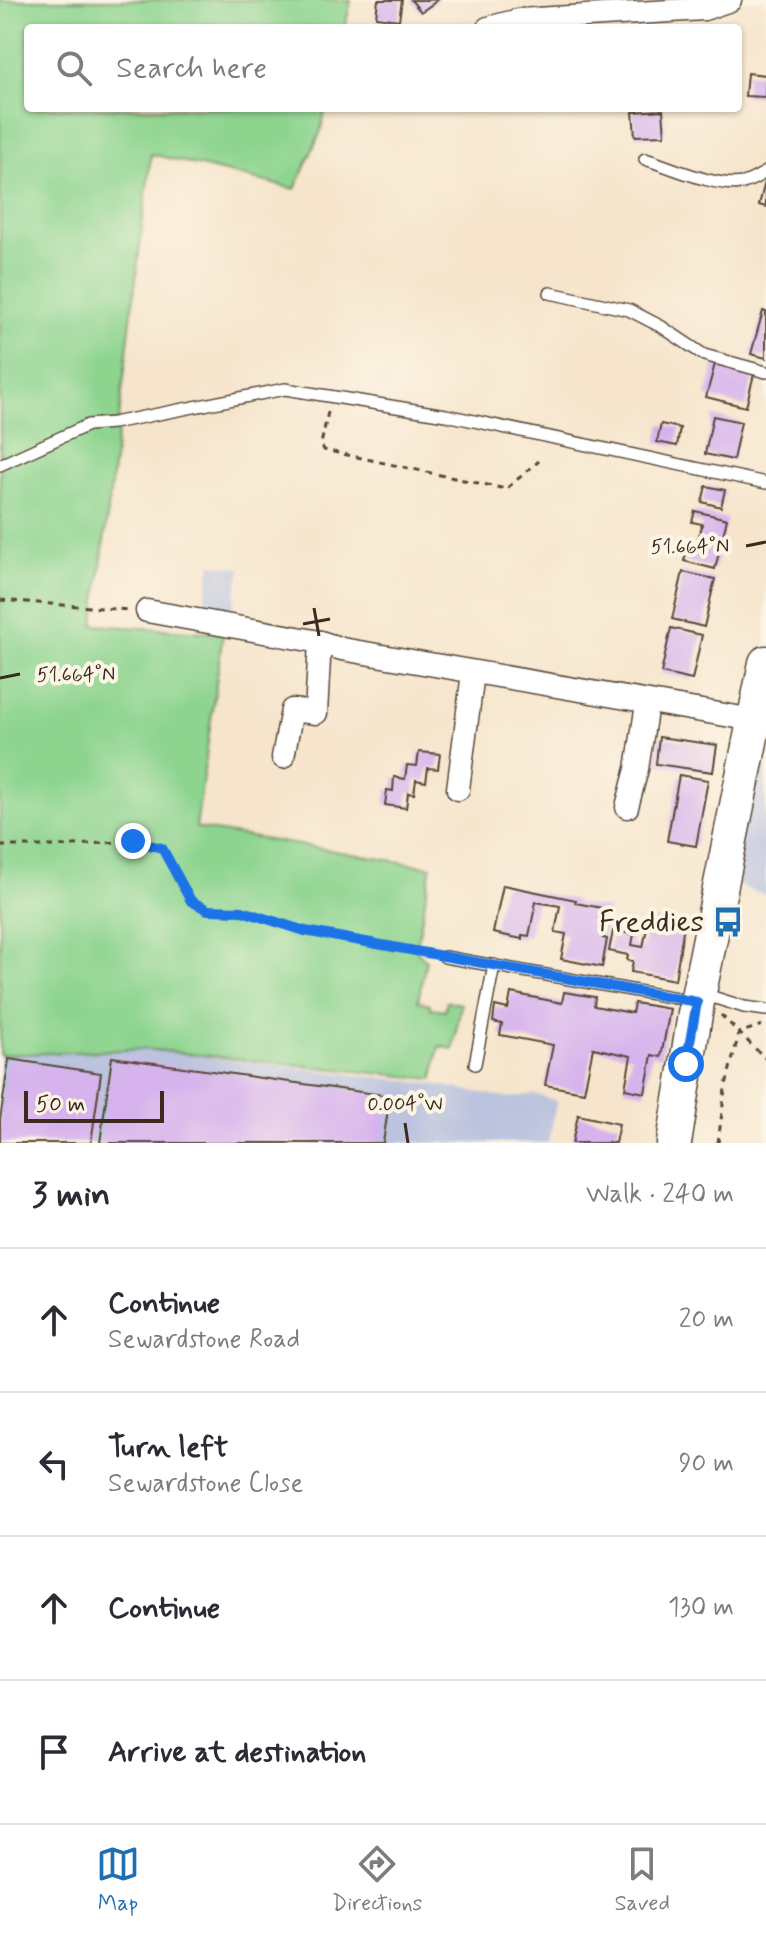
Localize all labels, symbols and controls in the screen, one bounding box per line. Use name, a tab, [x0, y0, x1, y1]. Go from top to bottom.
search box	[24, 24, 742, 112]
icon: search	[52, 46, 96, 90]
text: Search here	[116, 49, 267, 88]
text: 51.664°N	[651, 534, 729, 561]
text: 51.664°N	[37, 662, 115, 689]
route end	[115, 823, 151, 859]
place label: Freddies	[599, 903, 704, 942]
bus stop icon: Freddies	[711, 905, 745, 939]
route start	[668, 1046, 704, 1082]
scale bar	[24, 1087, 164, 1123]
text: 50 m	[36, 1091, 85, 1119]
text: 0.004°W	[367, 1091, 443, 1118]
text: 3 min	[32, 1173, 110, 1218]
text: Walk · 240 m	[586, 1178, 734, 1212]
text: Continue	[108, 1284, 220, 1323]
icon: ahead	[32, 1298, 76, 1342]
text: 20 m	[679, 1303, 734, 1337]
text: Sewardstone Road	[108, 1323, 300, 1357]
text: Turn left	[108, 1428, 228, 1467]
icon: left	[32, 1442, 76, 1486]
text: 90 m	[679, 1447, 734, 1481]
text: Sewardstone Close	[108, 1467, 303, 1501]
icon: ahead	[32, 1586, 76, 1630]
text: Continue	[108, 1589, 220, 1628]
text: 130 m	[668, 1591, 734, 1625]
icon: arrive	[32, 1730, 76, 1774]
text: Arrive at destination	[108, 1733, 366, 1772]
tab: Map	[96, 1842, 140, 1918]
tab: Directions	[332, 1842, 422, 1918]
tab: Saved	[614, 1842, 670, 1918]

